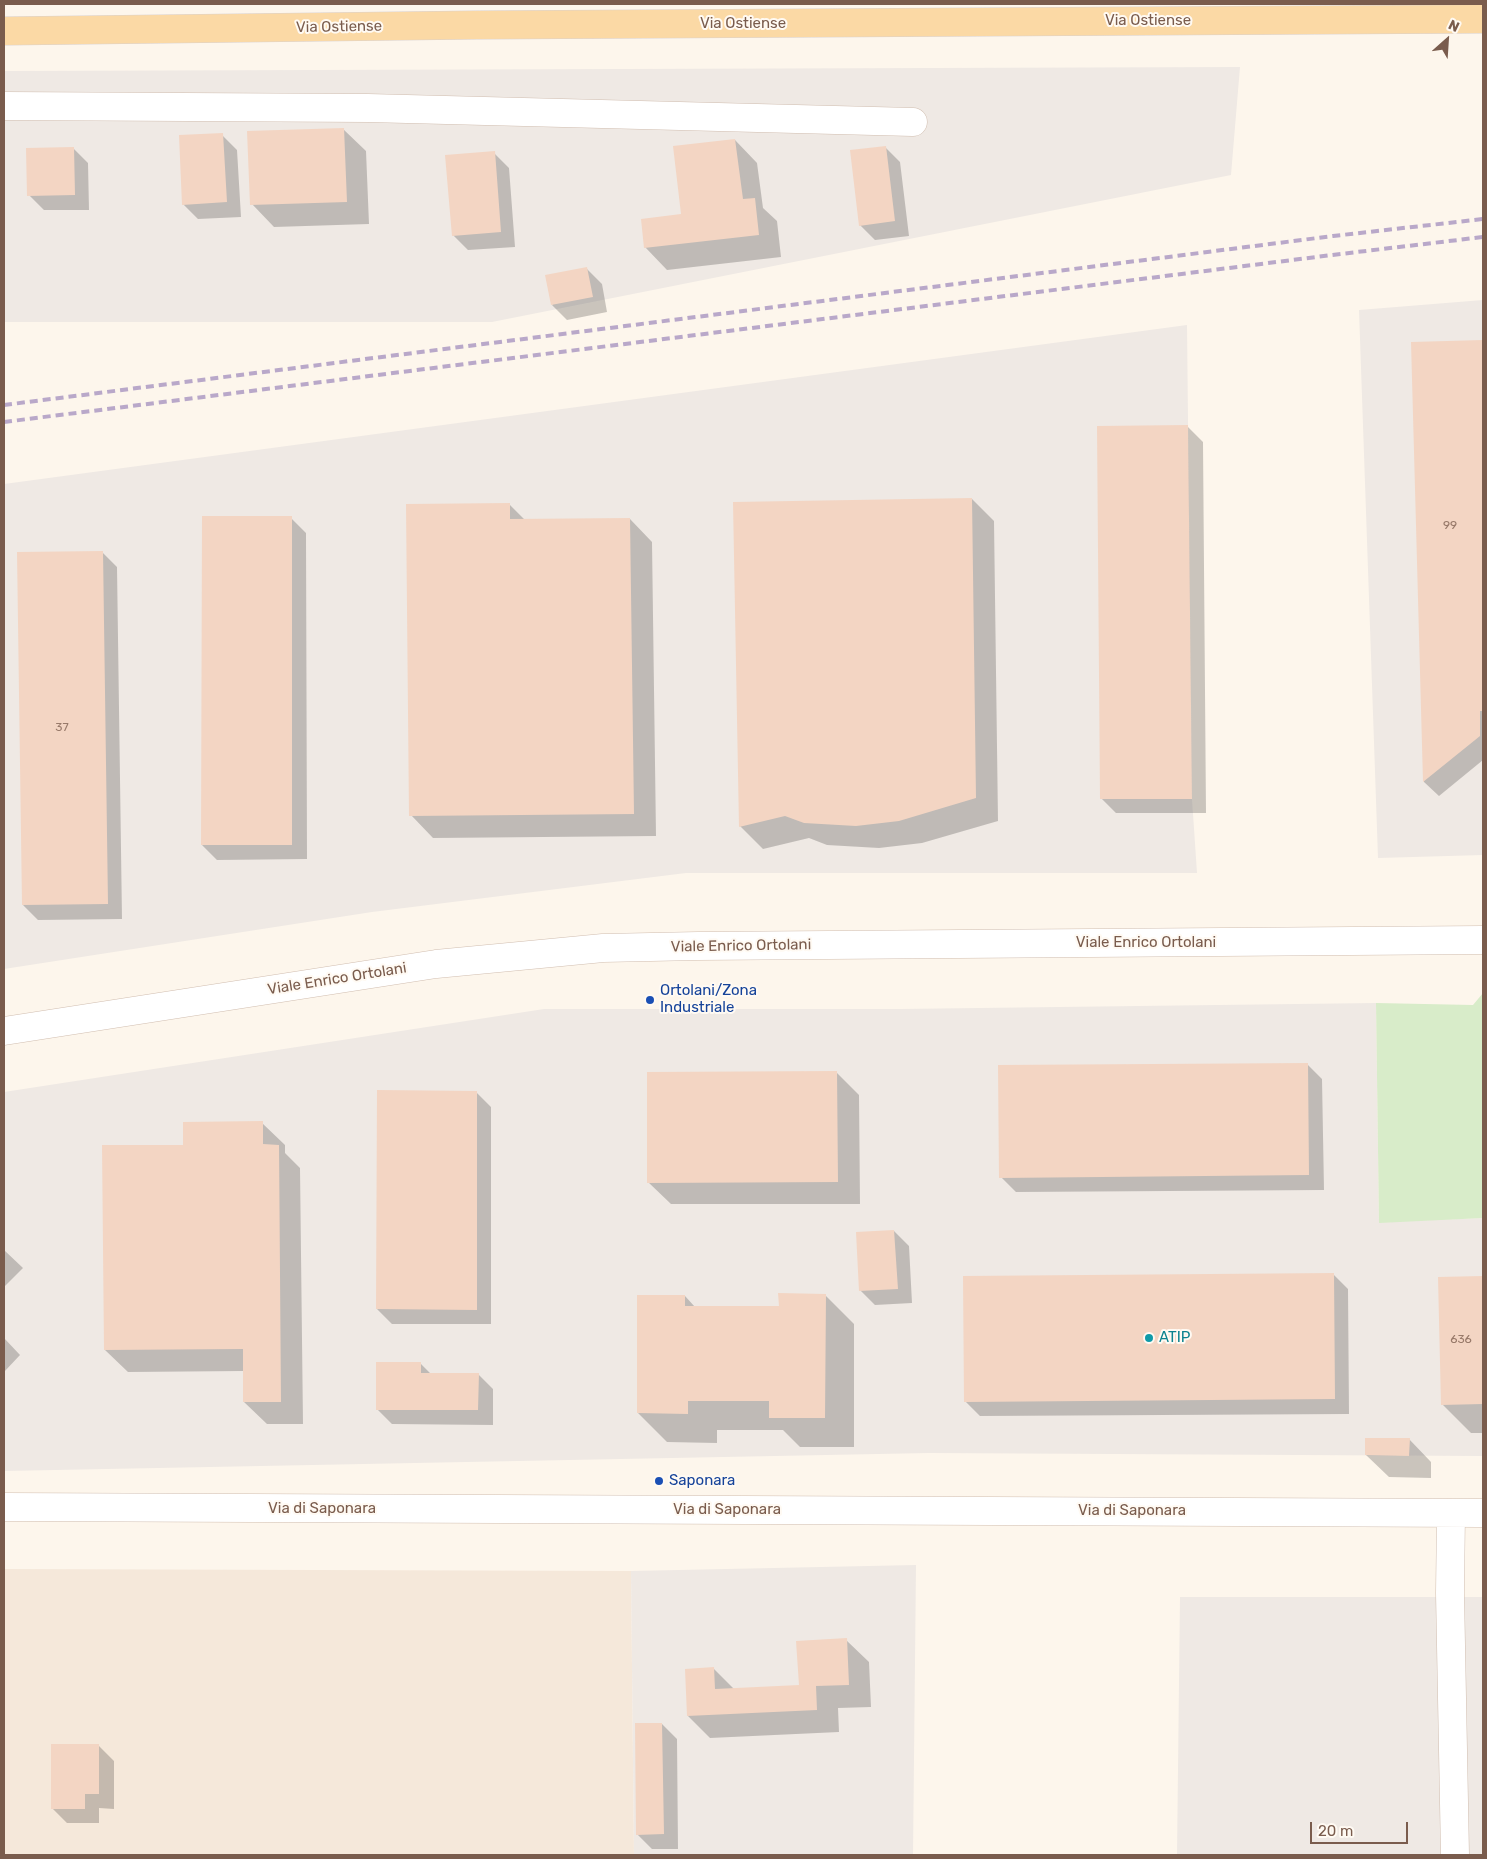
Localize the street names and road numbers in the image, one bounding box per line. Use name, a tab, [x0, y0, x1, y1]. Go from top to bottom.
street label: Via Ostiense	[1105, 12, 1191, 30]
street label: Via Ostiense	[700, 15, 786, 33]
street label: Via Ostiense	[296, 17, 382, 37]
street label: Viale Enrico Ortolani	[1076, 934, 1216, 952]
street label: Viale Enrico Ortolani	[671, 936, 811, 956]
street label: Viale Enrico Ortolani	[266, 959, 408, 999]
street label: Via di Saponara	[268, 1500, 376, 1518]
street label: Via di Saponara	[673, 1501, 781, 1519]
street label: Via di Saponara	[1078, 1502, 1186, 1520]

